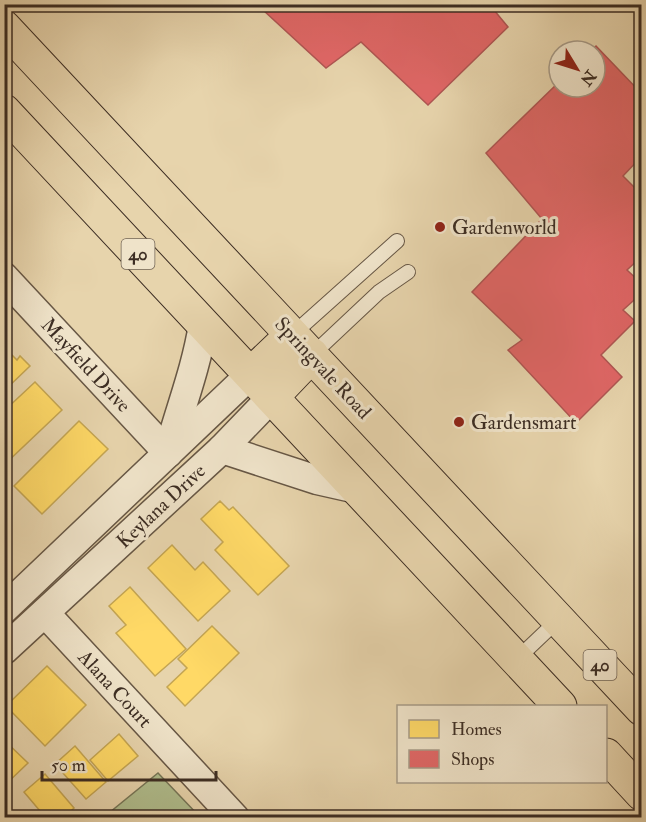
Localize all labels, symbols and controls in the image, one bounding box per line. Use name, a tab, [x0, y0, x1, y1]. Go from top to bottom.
north arrow	[547, 39, 607, 99]
text: N	[575, 65, 601, 90]
place label: Gardenworld	[452, 215, 557, 240]
marker: Gardenworld	[433, 220, 447, 234]
road number: 40	[122, 239, 154, 269]
street label: Mayfield Drive	[36, 312, 136, 418]
street label: Springvale Road	[269, 312, 377, 425]
place label: Gardensmart	[471, 410, 577, 435]
marker: Gardensmart	[452, 415, 466, 429]
street label: Keylana Drive	[111, 458, 211, 554]
street label: Alana Court	[72, 644, 158, 734]
road number: 40	[584, 650, 616, 680]
legend	[397, 705, 607, 783]
text: Homes	[451, 718, 502, 741]
scale bar	[42, 744, 216, 782]
text: Shops	[451, 748, 494, 771]
text: 50 m	[51, 754, 86, 777]

